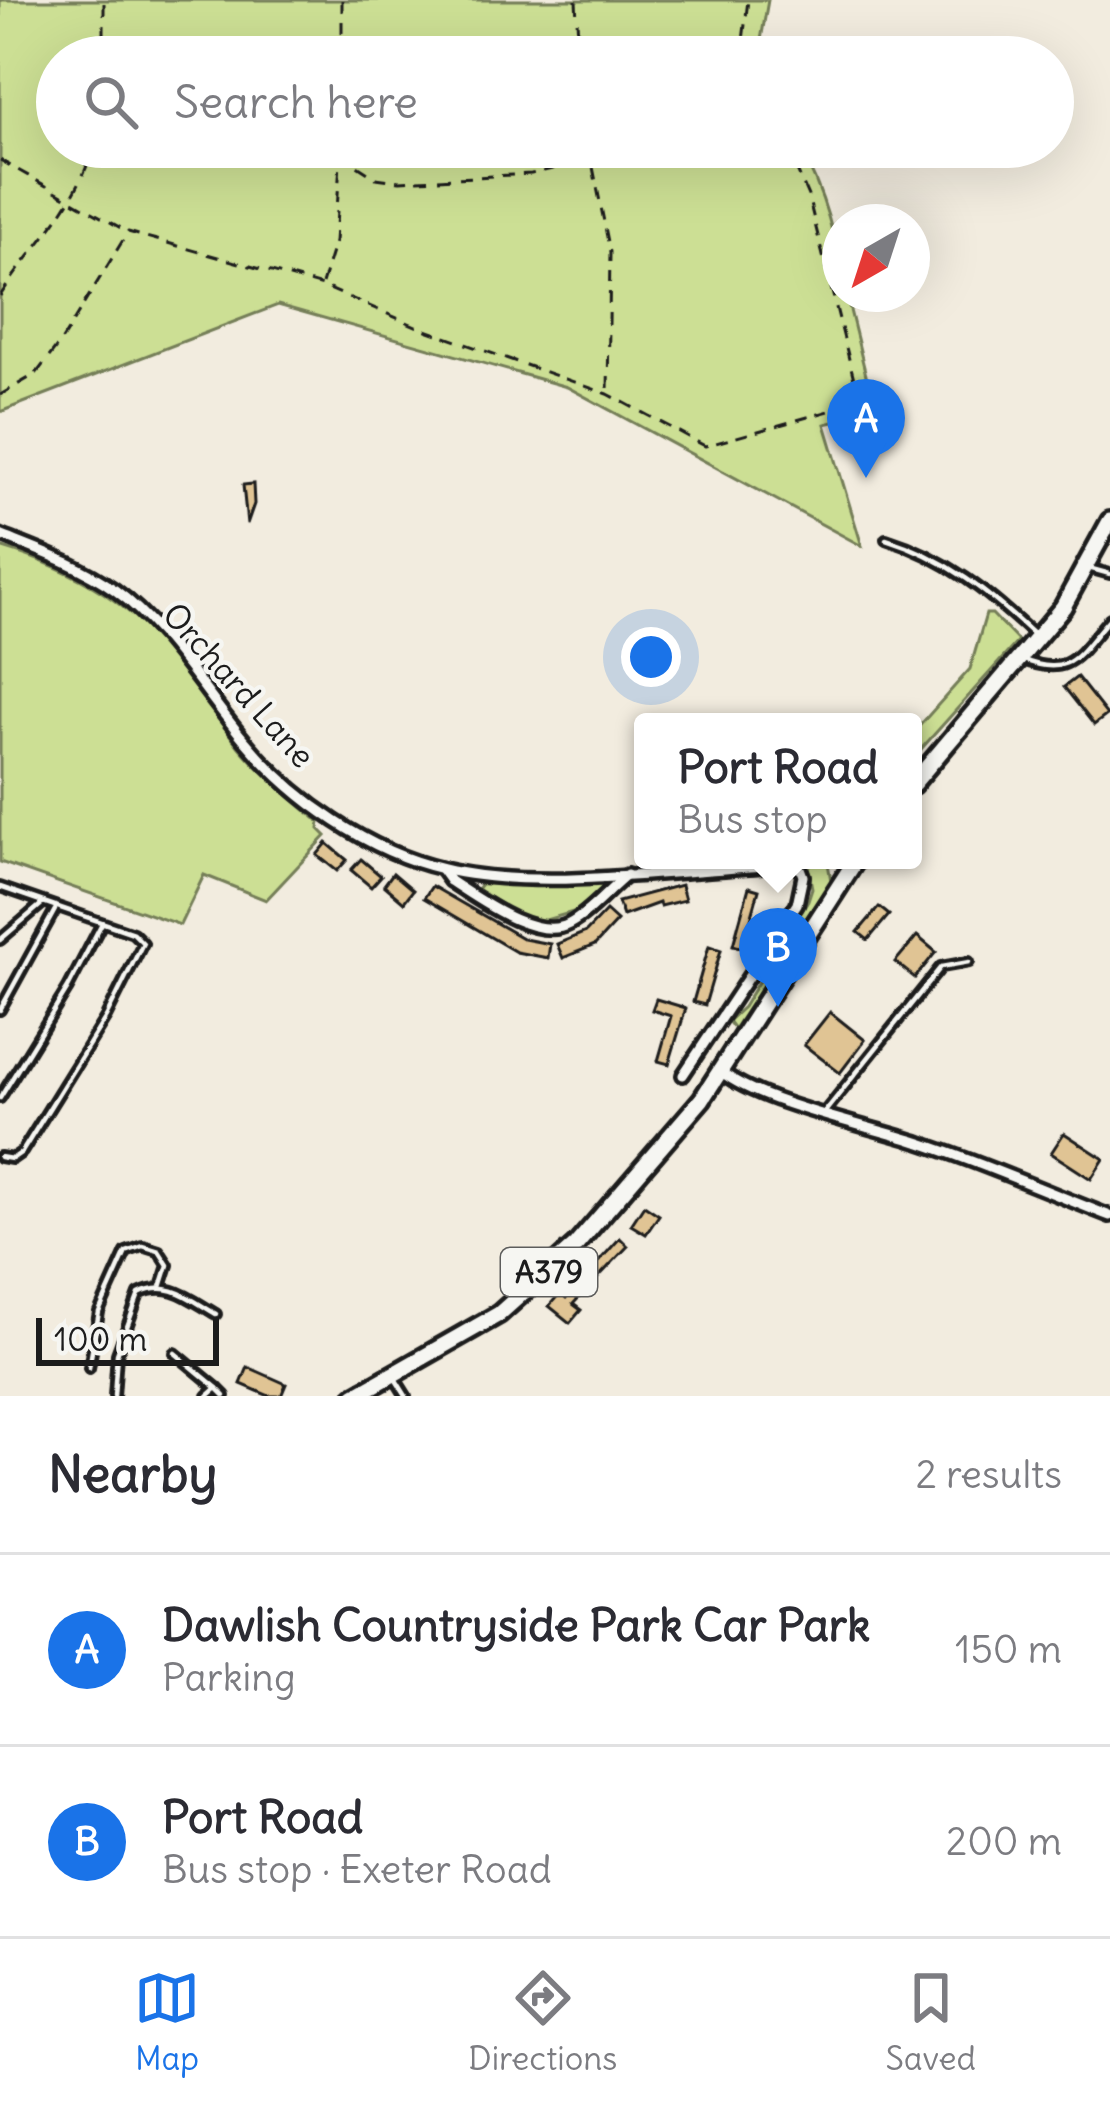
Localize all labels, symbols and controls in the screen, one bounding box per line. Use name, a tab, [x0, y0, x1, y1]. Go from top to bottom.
search box	[36, 36, 1074, 168]
icon: search	[78, 69, 144, 135]
text: Search here	[174, 74, 418, 130]
north arrow	[822, 204, 930, 312]
pin: A	[827, 379, 905, 478]
street label: Orchard Lane	[154, 594, 324, 776]
your location	[621, 627, 681, 687]
popup	[634, 713, 922, 869]
text: Port Road	[677, 739, 879, 795]
text: Bus stop	[677, 795, 828, 844]
pin: B	[739, 908, 817, 1007]
road number: A379	[501, 1248, 597, 1296]
scale bar	[36, 1312, 219, 1365]
text: 100 m	[54, 1318, 147, 1360]
text: Nearby	[48, 1442, 217, 1506]
text: 2 results	[915, 1450, 1062, 1499]
text: Dawlish Countryside Park Car Park	[162, 1597, 870, 1653]
text: A	[74, 1625, 100, 1674]
text: 150 m	[955, 1625, 1062, 1674]
text: Parking	[162, 1653, 296, 1702]
text: Port Road	[162, 1789, 363, 1845]
text: B	[74, 1817, 100, 1866]
text: 200 m	[946, 1817, 1062, 1866]
text: Bus stop · Exeter Road	[162, 1845, 552, 1894]
tab: Map	[134, 1965, 200, 2079]
tab: Directions	[468, 1965, 617, 2079]
tab: Saved	[886, 1965, 976, 2079]

